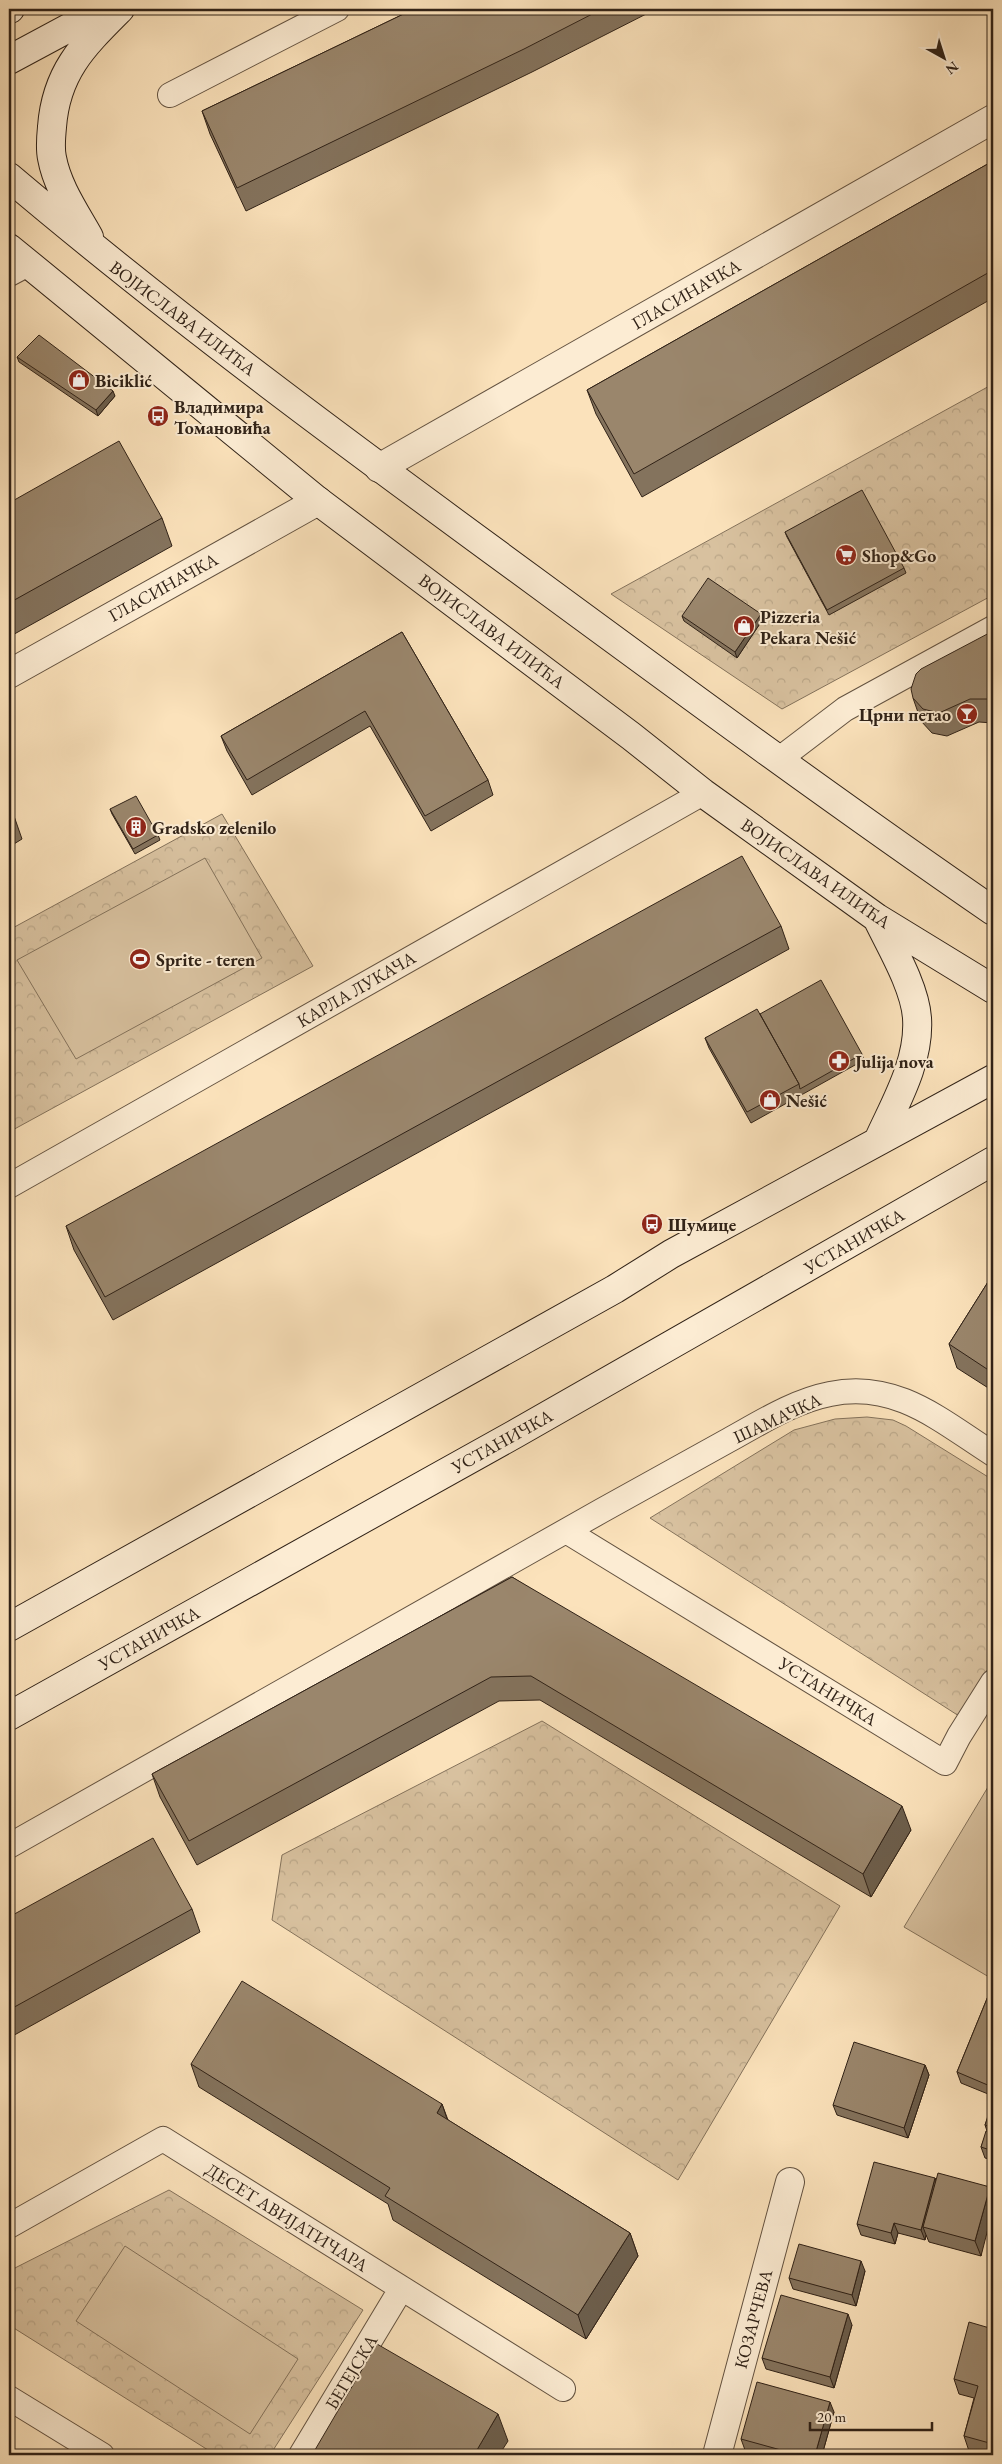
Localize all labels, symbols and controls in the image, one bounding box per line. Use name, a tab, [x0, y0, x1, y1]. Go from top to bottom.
north arrow	[920, 32, 970, 82]
text: N	[942, 58, 962, 79]
street label: ГЛАСИНАЧКА	[628, 253, 745, 334]
street label: ВОЈИСЛАВА ИЛИЋА	[105, 255, 261, 381]
shop icon: Biciklić	[67, 368, 91, 392]
place label: Biciklić	[95, 369, 153, 392]
place label: Владимира Томановића	[174, 395, 271, 439]
bus stop icon: Владимира Томановића	[146, 404, 170, 428]
supermarket icon: Shop&Go	[834, 543, 858, 567]
place label: Shop&Go	[862, 544, 936, 567]
street label: ГЛАСИНАЧКА	[104, 547, 222, 627]
street label: ВОЈИСЛАВА ИЛИЋА	[414, 568, 570, 694]
place label: Pizzeria Pekara Nešić	[760, 605, 857, 649]
shop icon: Pizzeria Pekara Nešić	[732, 614, 756, 638]
bar icon: Црни петао	[955, 702, 979, 726]
place label: Црни петао	[859, 703, 951, 726]
street label: ВОЈИСЛАВА ИЛИЋА	[737, 813, 896, 934]
building icon: Gradsko zelenilo	[124, 815, 148, 839]
place label: Gradsko zelenilo	[152, 816, 276, 839]
street label: КАРЛА ЛУКАЧА	[292, 945, 420, 1032]
sports icon: Sprite - teren	[128, 947, 152, 971]
place label: Sprite - teren	[156, 948, 255, 971]
pharmacy icon: Julija nova	[827, 1049, 851, 1073]
place label: Julija nova	[853, 1050, 934, 1073]
shop icon: Nešić	[758, 1088, 782, 1112]
place label: Nešić	[786, 1089, 827, 1112]
street label: УСТАНИЧКА	[799, 1203, 909, 1280]
bus stop icon: Шумице	[640, 1212, 664, 1236]
place label: Шумице	[668, 1213, 737, 1236]
street label: ШАМАЧКА	[729, 1387, 825, 1448]
street label: УСТАНИЧКА	[446, 1403, 557, 1479]
street label: УСТАНИЧКА	[93, 1600, 204, 1676]
street label: УСТАНИЧКА	[773, 1651, 882, 1731]
street label: ДЕСЕТ АВИЈАТИЧАРА	[201, 2158, 373, 2277]
street label: КОЗАРЧЕВА	[729, 2266, 777, 2371]
street label: БЕГЕЈСКА	[320, 2330, 383, 2414]
scale bar	[810, 2399, 932, 2431]
text: 20 m	[817, 2407, 846, 2426]

